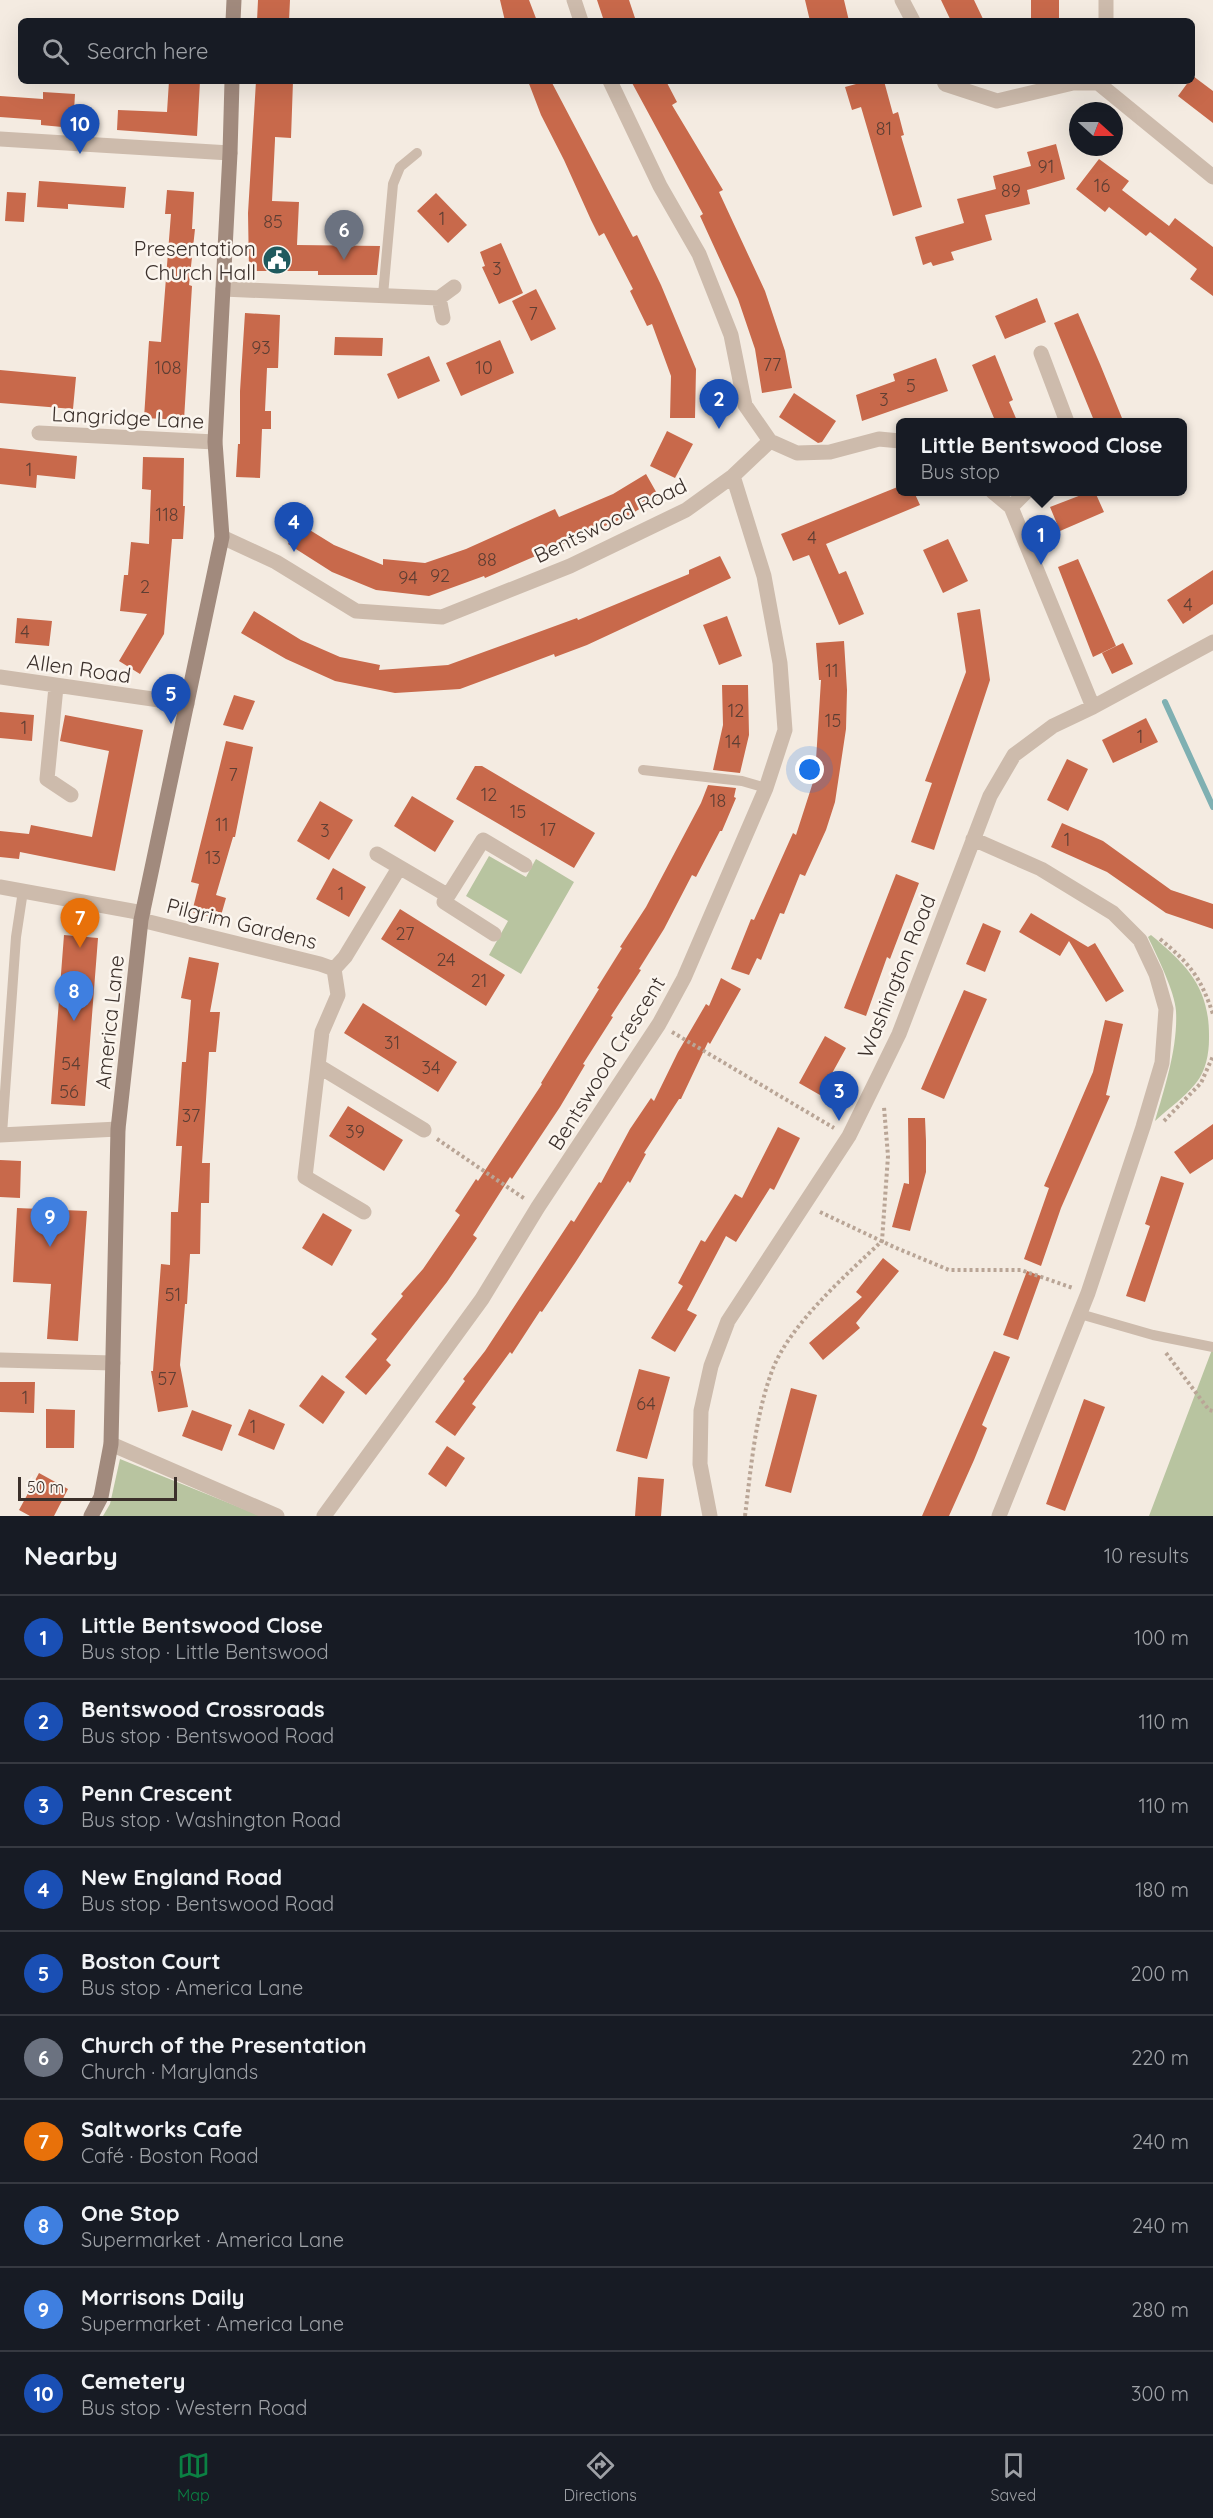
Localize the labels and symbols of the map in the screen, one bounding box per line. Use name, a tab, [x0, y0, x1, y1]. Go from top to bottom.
north arrow	[1069, 102, 1123, 156]
pin: 10	[60, 104, 100, 154]
house number: 81	[876, 117, 892, 140]
house number: 91	[1038, 155, 1054, 178]
house number: 16	[1094, 174, 1110, 197]
house number: 89	[1001, 179, 1021, 202]
house number: 1	[439, 207, 445, 230]
house number: 85	[263, 210, 283, 233]
pin: 6	[324, 210, 364, 260]
place label: Presentation Church Hall	[134, 235, 256, 285]
public building icon: Presentation Church Hall	[261, 244, 293, 276]
house number: 3	[492, 257, 502, 280]
house number: 7	[528, 302, 538, 325]
house number: 93	[251, 336, 271, 359]
house number: 77	[763, 353, 781, 376]
house number: 108	[154, 356, 182, 379]
house number: 10	[475, 356, 493, 379]
house number: 5	[906, 374, 916, 397]
pin: 2	[700, 380, 738, 429]
house number: 3	[879, 388, 889, 411]
street label: Langridge Lane	[51, 400, 205, 434]
house number: 1	[26, 458, 32, 481]
street label: Bentswood Road	[529, 472, 691, 568]
pin: 4	[274, 502, 314, 552]
house number: 118	[155, 503, 179, 526]
pin: 1	[1022, 516, 1060, 565]
house number: 4	[807, 526, 817, 549]
house number: 88	[477, 548, 497, 571]
house number: 92	[430, 564, 450, 587]
house number: 94	[398, 566, 418, 589]
house number: 2	[140, 575, 150, 598]
house number: 4	[1183, 593, 1193, 616]
house number: 4	[20, 620, 30, 643]
street label: Allen Road	[25, 648, 133, 688]
house number: 11	[825, 659, 839, 682]
pin: 5	[152, 674, 190, 724]
house number: 12	[728, 699, 744, 722]
house number: 15	[825, 709, 841, 732]
house number: 1	[21, 716, 27, 739]
house number: 1	[1137, 725, 1143, 748]
house number: 14	[725, 730, 741, 753]
your location	[795, 755, 824, 784]
house number: 7	[228, 763, 238, 786]
house number: 12	[481, 783, 497, 806]
house number: 18	[710, 789, 726, 812]
house number: 15	[510, 800, 526, 823]
house number: 11	[215, 813, 229, 836]
house number: 17	[540, 818, 556, 841]
house number: 3	[320, 819, 330, 842]
house number: 1	[1064, 828, 1070, 851]
house number: 13	[205, 846, 221, 869]
house number: 1	[338, 882, 344, 905]
street label: Washington Road	[851, 890, 941, 1062]
street label: Pilgrim Gardens	[164, 892, 320, 954]
pin: 7	[60, 898, 100, 948]
house number: 27	[396, 922, 414, 945]
house number: 24	[436, 948, 456, 971]
street label: America Lane	[89, 954, 129, 1090]
house number: 21	[471, 969, 487, 992]
street label: Bentswood Crescent	[542, 971, 670, 1155]
pin: 8	[54, 972, 94, 1021]
house number: 31	[384, 1031, 400, 1054]
house number: 54	[61, 1052, 81, 1075]
house number: 34	[422, 1056, 440, 1079]
pin: 3	[820, 1072, 858, 1121]
house number: 56	[59, 1080, 79, 1103]
house number: 37	[182, 1104, 200, 1127]
house number: 39	[345, 1120, 365, 1143]
pin: 9	[31, 1198, 70, 1247]
house number: 51	[165, 1283, 181, 1306]
house number: 57	[157, 1367, 177, 1390]
house number: 1	[22, 1386, 28, 1409]
house number: 64	[636, 1392, 656, 1415]
house number: 1	[250, 1415, 256, 1438]
scale bar	[18, 1474, 177, 1502]

